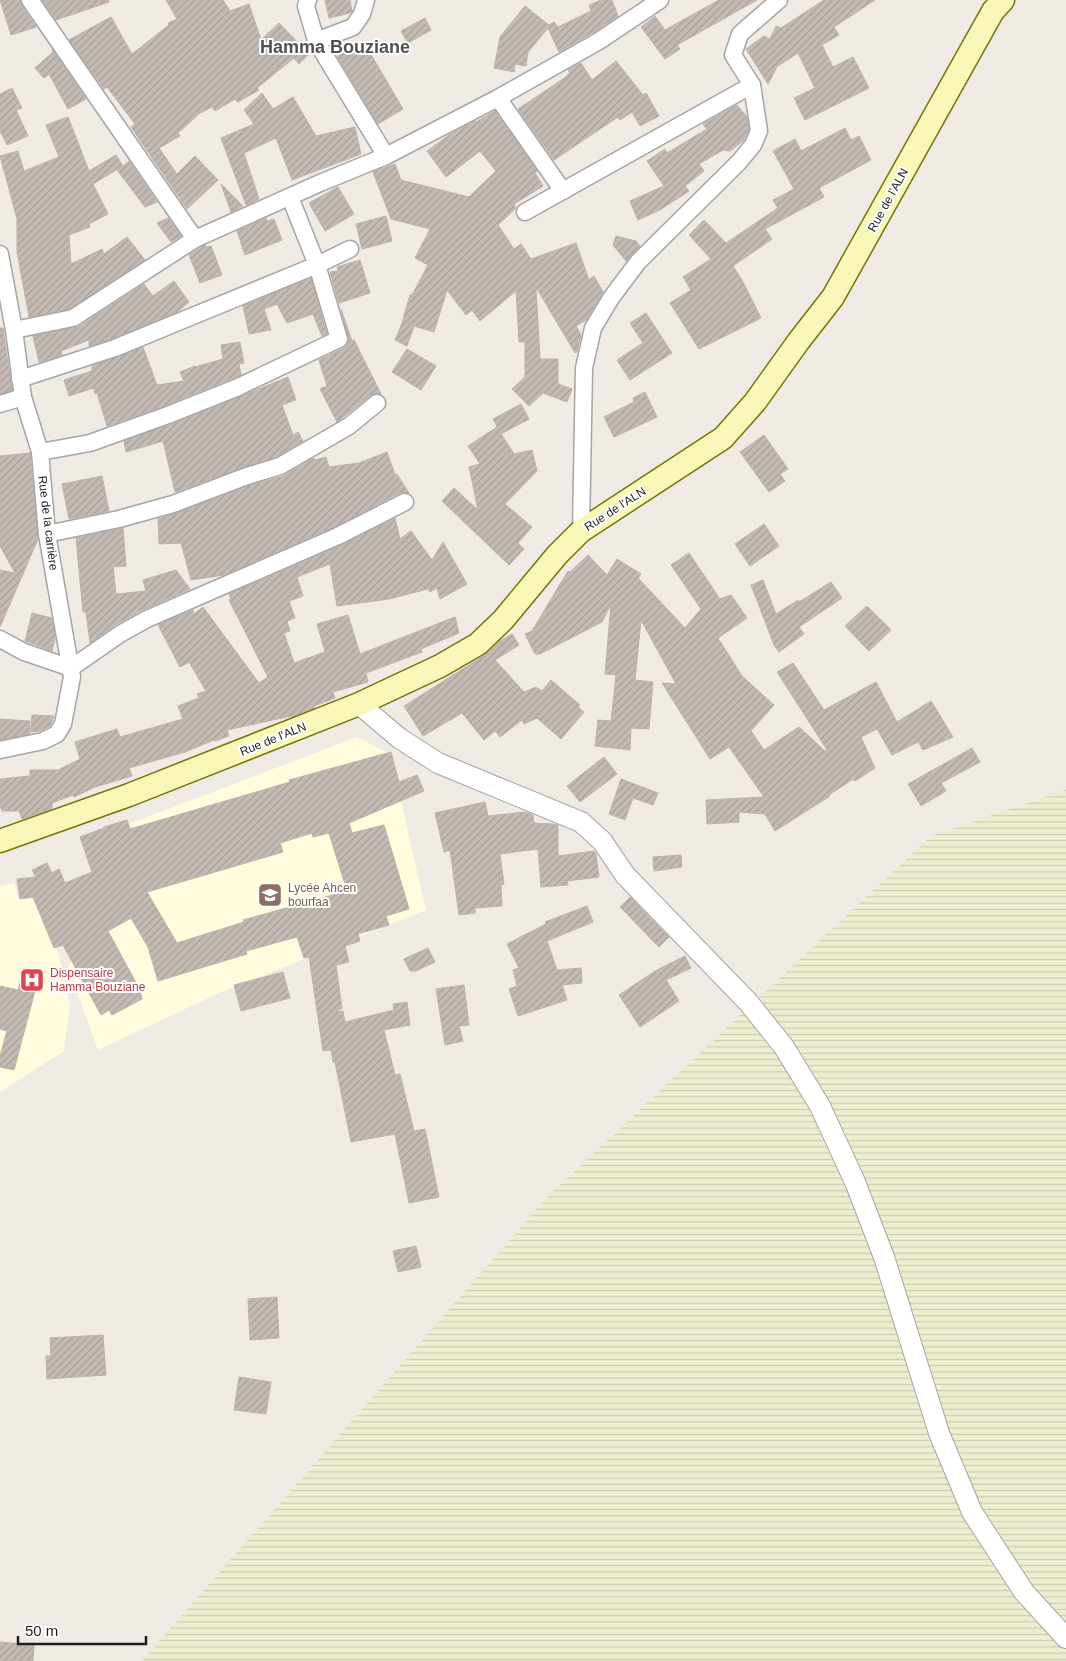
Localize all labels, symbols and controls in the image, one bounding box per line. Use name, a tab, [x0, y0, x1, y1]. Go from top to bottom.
district label: Hamma Bouziane	[260, 37, 410, 57]
street label: Rue de l'ALN	[865, 166, 911, 234]
street label: Rue de la carrière	[35, 475, 61, 572]
street label: Rue de l'ALN	[582, 484, 648, 534]
street label: Rue de l'ALN	[238, 719, 308, 759]
place label: Lycée Ahcen bourfaa	[288, 881, 356, 909]
school or university icon: Lycée Ahcen bourfaa	[257, 882, 283, 908]
place label: Dispensaire Hamma Bouziane	[50, 966, 146, 994]
hospital icon: Dispensaire Hamma Bouziane	[19, 967, 45, 993]
scale bar	[18, 1614, 145, 1646]
text: 50 m	[25, 1622, 58, 1639]

